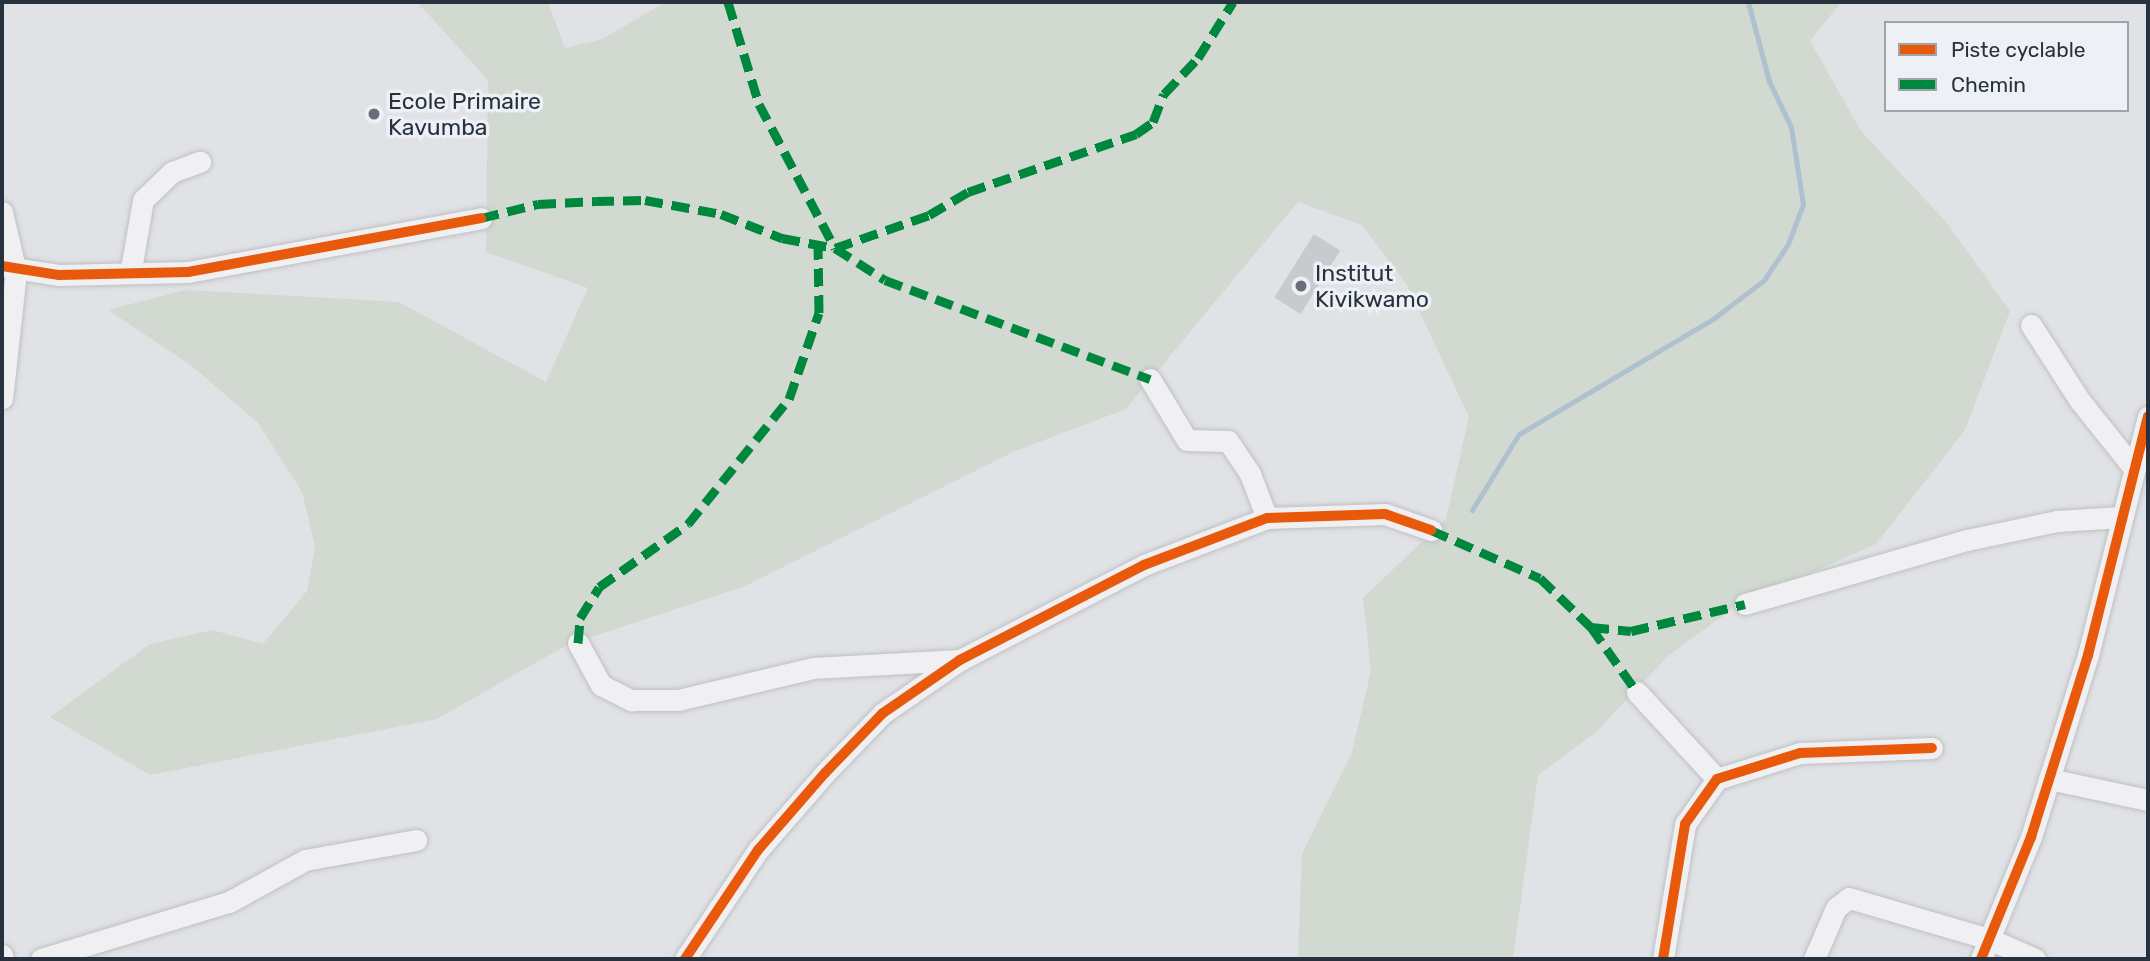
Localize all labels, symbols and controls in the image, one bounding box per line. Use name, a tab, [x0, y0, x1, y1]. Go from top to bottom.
legend	[1884, 21, 2129, 112]
text: Piste cyclable	[1951, 37, 2086, 62]
text: Chemin	[1951, 72, 2026, 97]
place label: Ecole Primaire Kavumba	[388, 87, 541, 141]
marker: Ecole Primaire Kavumba	[366, 106, 382, 122]
place label: Institut Kivikwamo	[1315, 259, 1429, 313]
marker: Institut Kivikwamo	[1293, 278, 1309, 294]

